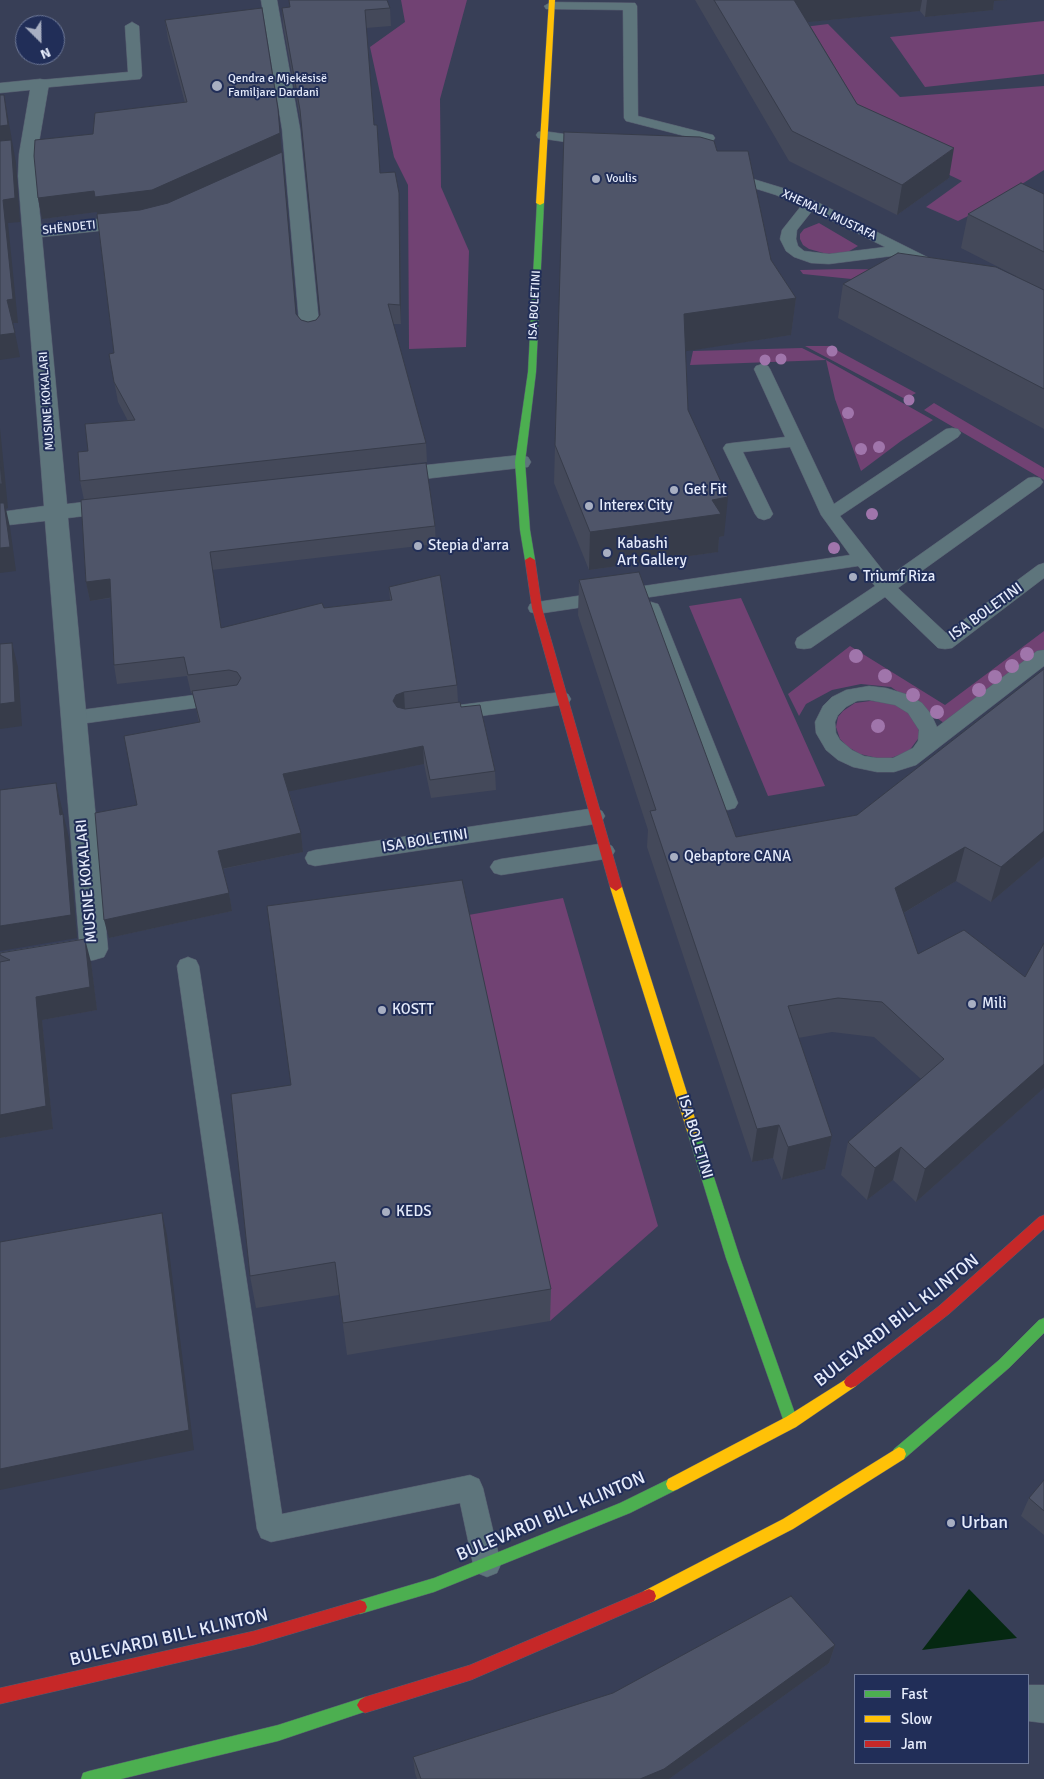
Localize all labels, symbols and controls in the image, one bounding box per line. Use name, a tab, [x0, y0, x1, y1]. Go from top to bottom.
north arrow	[15, 15, 65, 65]
text: N	[38, 44, 53, 63]
place label: Qendra e Mjekësisë Familjare Dardani	[228, 72, 327, 100]
marker: Qendra e Mjekësisë Familjare Dardani	[210, 79, 224, 93]
place label: Voulis	[606, 172, 637, 186]
marker: Voulis	[590, 173, 602, 185]
street label: XHEMAJL MUSTAFA	[779, 187, 879, 243]
street label: SHËNDETI	[42, 218, 96, 238]
street label: ISA BOLETINI	[526, 270, 544, 340]
street label: MUSINE KOKALARI	[36, 351, 58, 451]
place label: Get Fit	[684, 481, 727, 499]
marker: Get Fit	[668, 484, 680, 496]
place label: Interex City	[599, 497, 673, 515]
marker: Interex City	[583, 500, 595, 512]
place label: Kabashi Art Gallery	[617, 535, 687, 570]
place label: Stepia d'arra	[428, 537, 509, 555]
marker: Stepia d'arra	[412, 540, 424, 552]
marker: Kabashi Art Gallery	[601, 547, 613, 559]
place label: Triumf Riza	[863, 568, 935, 586]
marker: Triumf Riza	[847, 571, 859, 583]
street label: ISA BOLETINI	[946, 579, 1026, 645]
street label: MUSINE KOKALARI	[73, 819, 101, 943]
street label: ISA BOLETINI	[381, 825, 469, 857]
place label: Qebaptore CANA	[684, 848, 791, 866]
marker: Qebaptore CANA	[668, 851, 680, 863]
place label: Mili	[982, 995, 1007, 1013]
marker: Mili	[966, 998, 978, 1010]
place label: KOSTT	[392, 1001, 434, 1019]
marker: KOSTT	[376, 1004, 388, 1016]
street label: ISA BOLETINI	[674, 1093, 716, 1181]
place label: KEDS	[396, 1203, 431, 1221]
marker: KEDS	[380, 1206, 392, 1218]
street label: BULEVARDI BILL KLINTON	[810, 1250, 984, 1392]
street label: BULEVARDI BILL KLINTON	[453, 1467, 649, 1567]
place label: Urban	[961, 1512, 1008, 1534]
marker: Urban	[945, 1517, 957, 1529]
street label: BULEVARDI BILL KLINTON	[68, 1605, 270, 1671]
legend	[854, 1674, 1029, 1764]
text: Fast	[901, 1685, 928, 1703]
text: Slow	[901, 1710, 932, 1728]
text: Jam	[901, 1735, 927, 1753]

